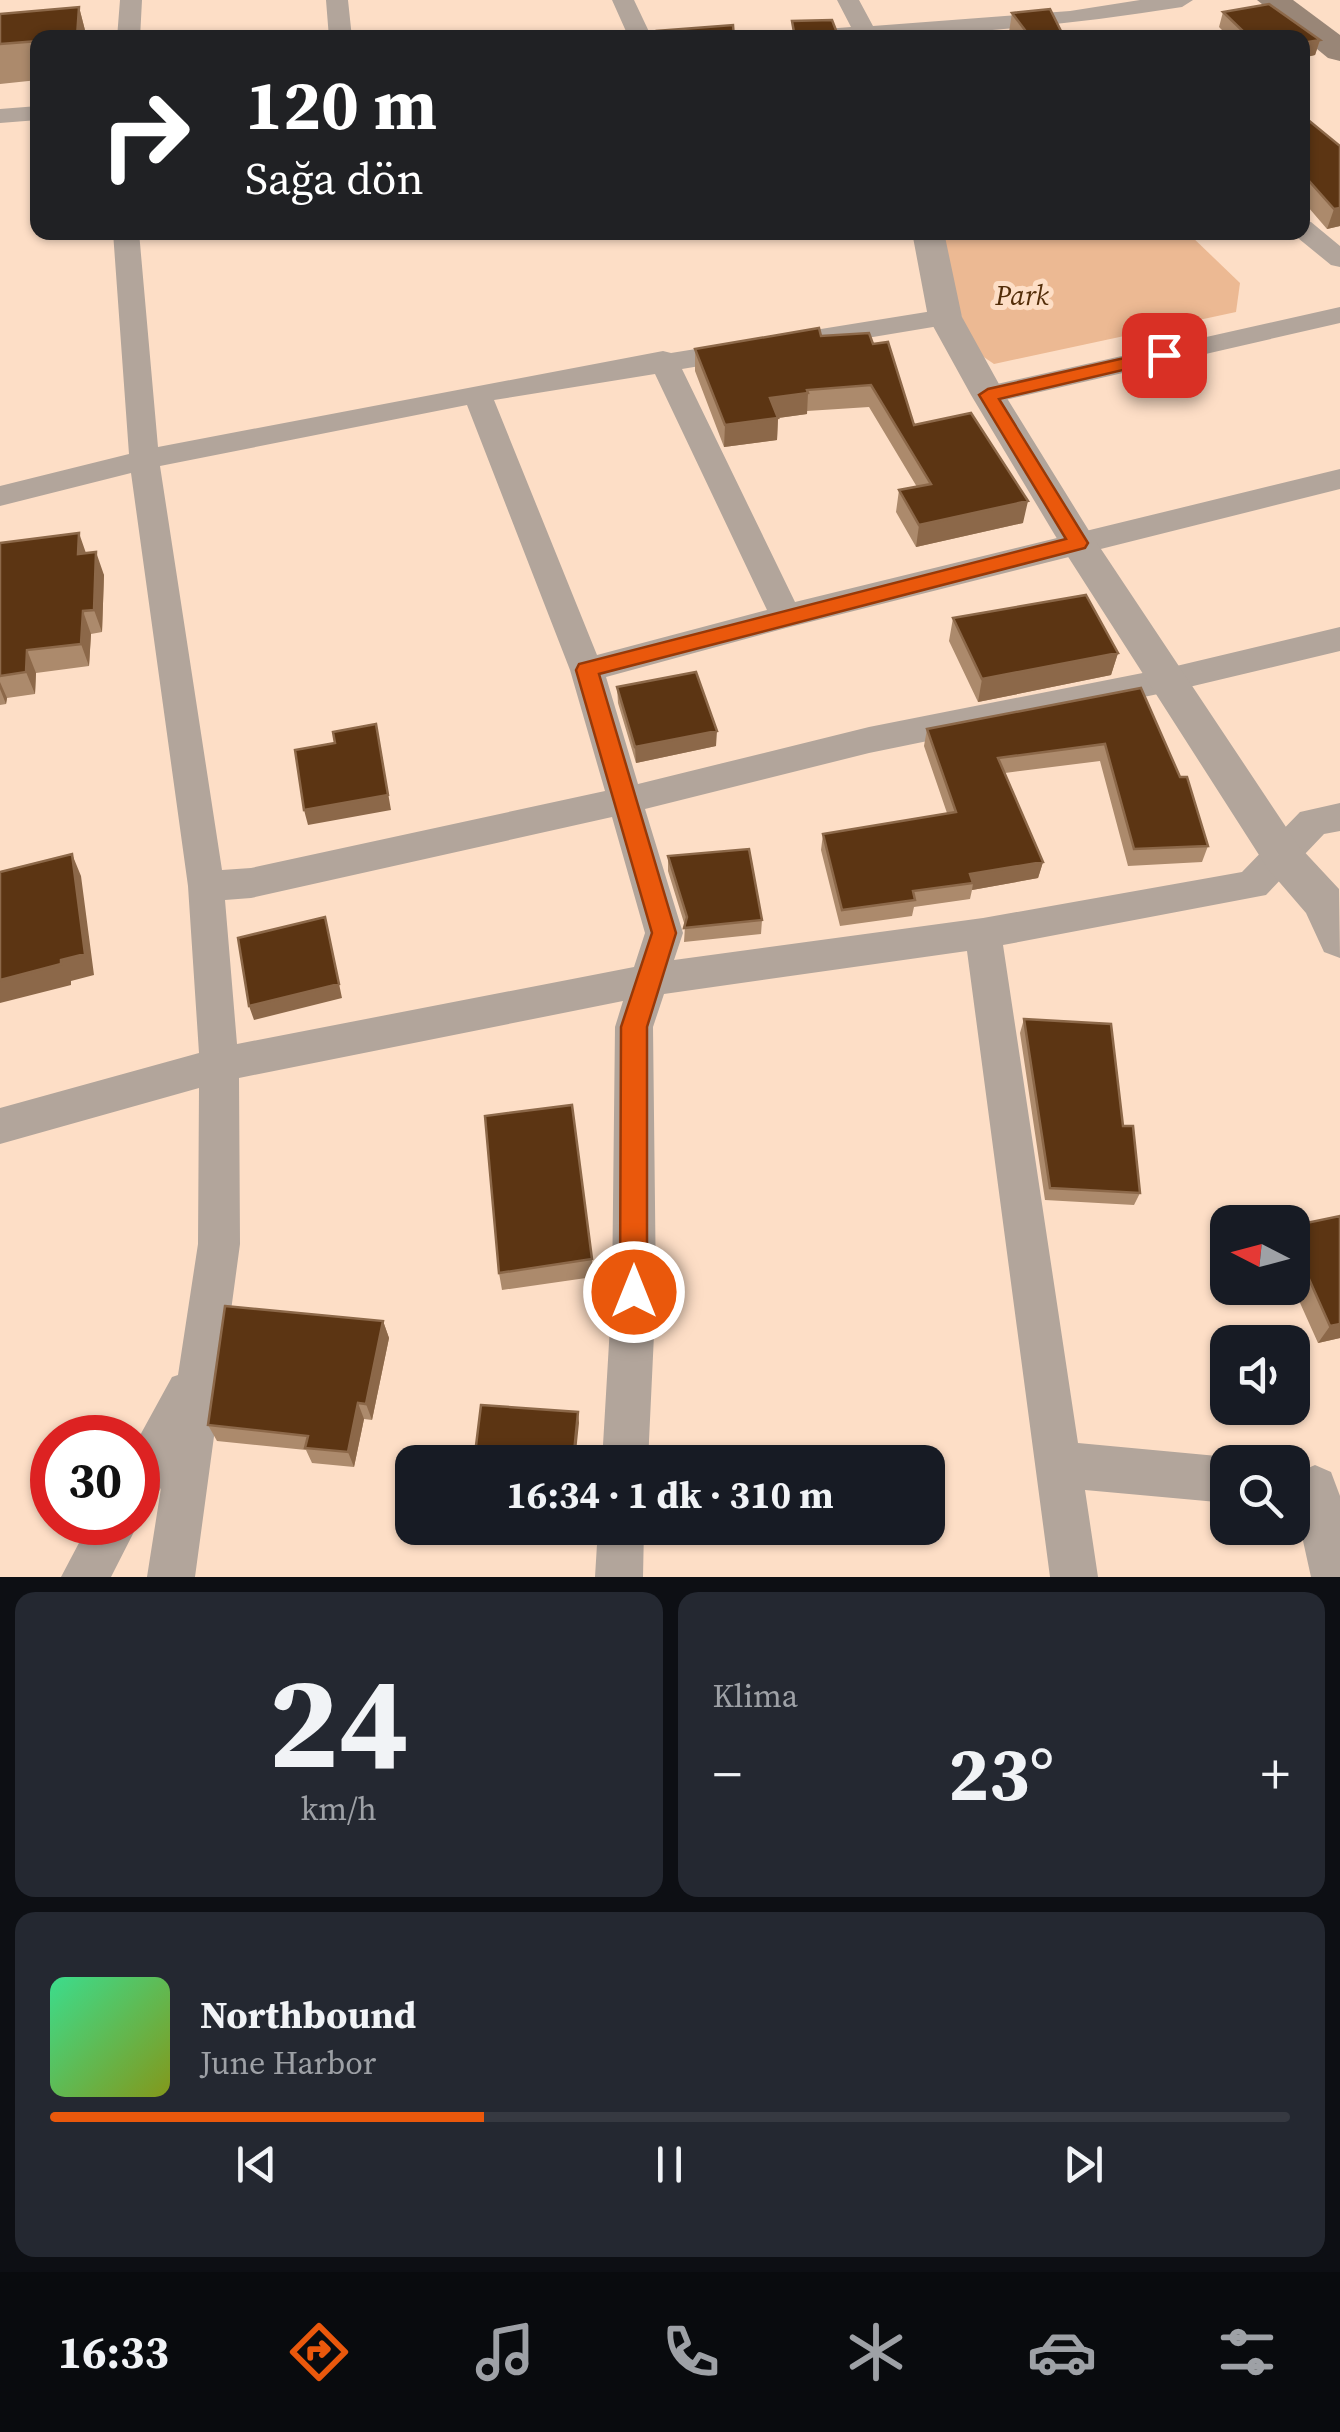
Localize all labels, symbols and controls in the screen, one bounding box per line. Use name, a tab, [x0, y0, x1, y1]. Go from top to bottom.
text: 120 m	[245, 56, 437, 152]
icon: right	[80, 70, 210, 200]
text: Sağa dön	[245, 147, 424, 209]
park label: Park	[994, 276, 1050, 314]
pin	[1122, 313, 1207, 398]
icon: arrive	[1137, 328, 1192, 383]
north arrow	[1210, 1205, 1310, 1305]
map controls	[1210, 1205, 1310, 1545]
position arrow	[582, 1240, 686, 1344]
button: sound	[1210, 1325, 1310, 1425]
speed limit sign: 30	[30, 1415, 160, 1545]
button: search	[1210, 1445, 1310, 1545]
text: 16:34 · 1 dk · 310 m	[506, 1469, 834, 1521]
text: 24	[268, 1632, 409, 1811]
text: Klima	[713, 1674, 798, 1718]
text: 23°	[948, 1722, 1054, 1825]
text: −	[713, 1736, 742, 1811]
text: +	[1261, 1736, 1290, 1811]
text: km/h	[301, 1787, 377, 1831]
text: Northbound	[200, 1989, 416, 2041]
text: June Harbor	[200, 2041, 376, 2085]
icon: previous	[229, 2137, 284, 2192]
icon: pause	[642, 2137, 697, 2192]
icon: next	[1056, 2137, 1111, 2192]
icon: directions	[284, 2317, 354, 2387]
icon: music	[470, 2317, 540, 2387]
icon: phone	[656, 2317, 726, 2387]
icon: climate	[841, 2317, 911, 2387]
icon: car	[1027, 2317, 1097, 2387]
icon: filters	[1212, 2317, 1282, 2387]
text: 16:33	[58, 2321, 169, 2383]

